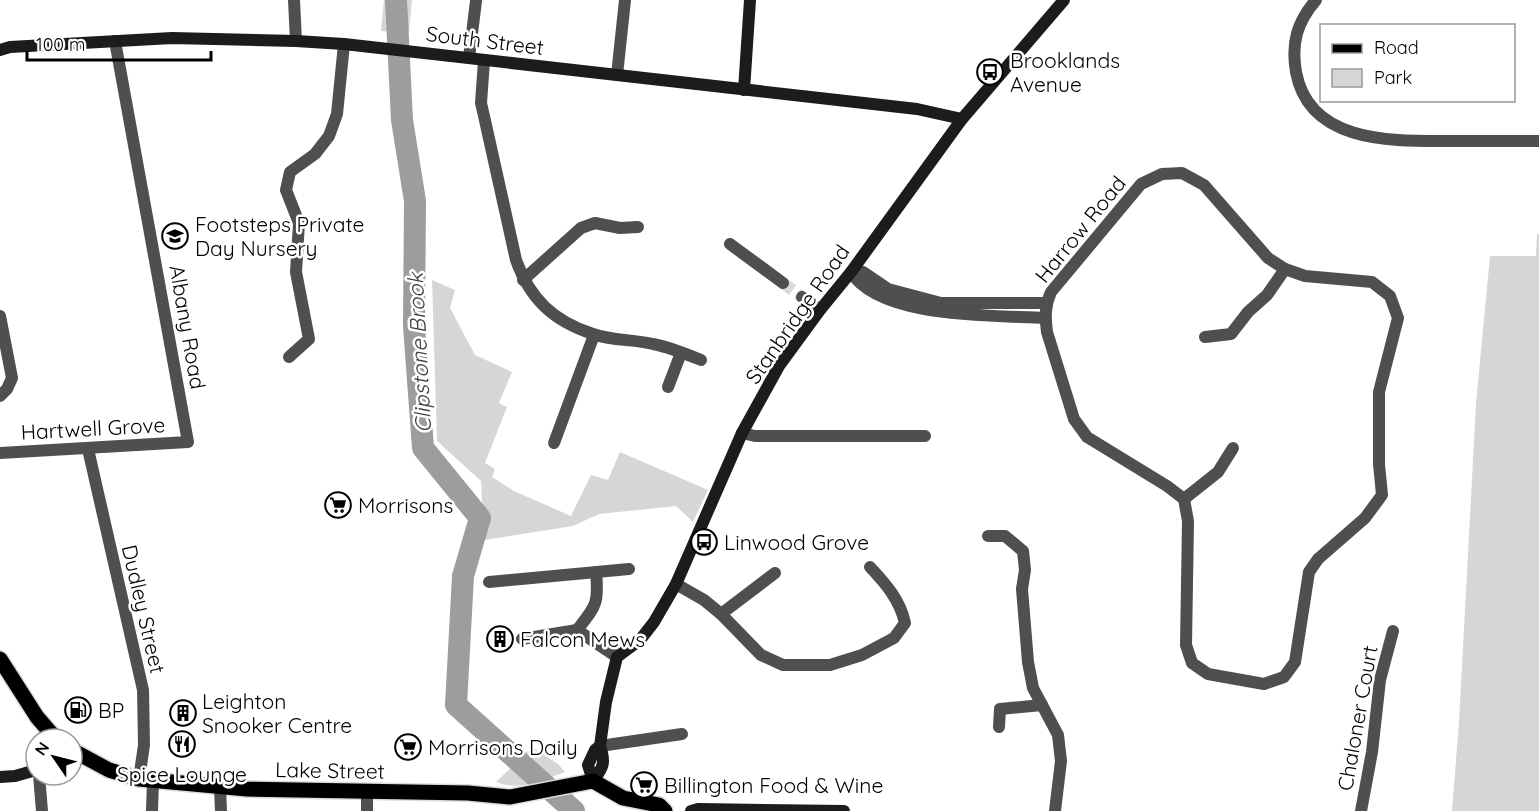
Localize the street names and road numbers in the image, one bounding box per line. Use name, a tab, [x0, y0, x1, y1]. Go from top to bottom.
street label: South Street	[425, 20, 545, 60]
street label: Harrow Road	[1029, 170, 1131, 288]
street label: Stanbridge Road	[739, 239, 855, 389]
street label: Albany Road	[164, 263, 212, 391]
street label: Hartwell Grove	[20, 411, 166, 445]
street label: Dudley Street	[117, 542, 171, 676]
street label: Chaloner Court	[1331, 643, 1383, 793]
street label: Lake Street	[275, 756, 385, 784]

